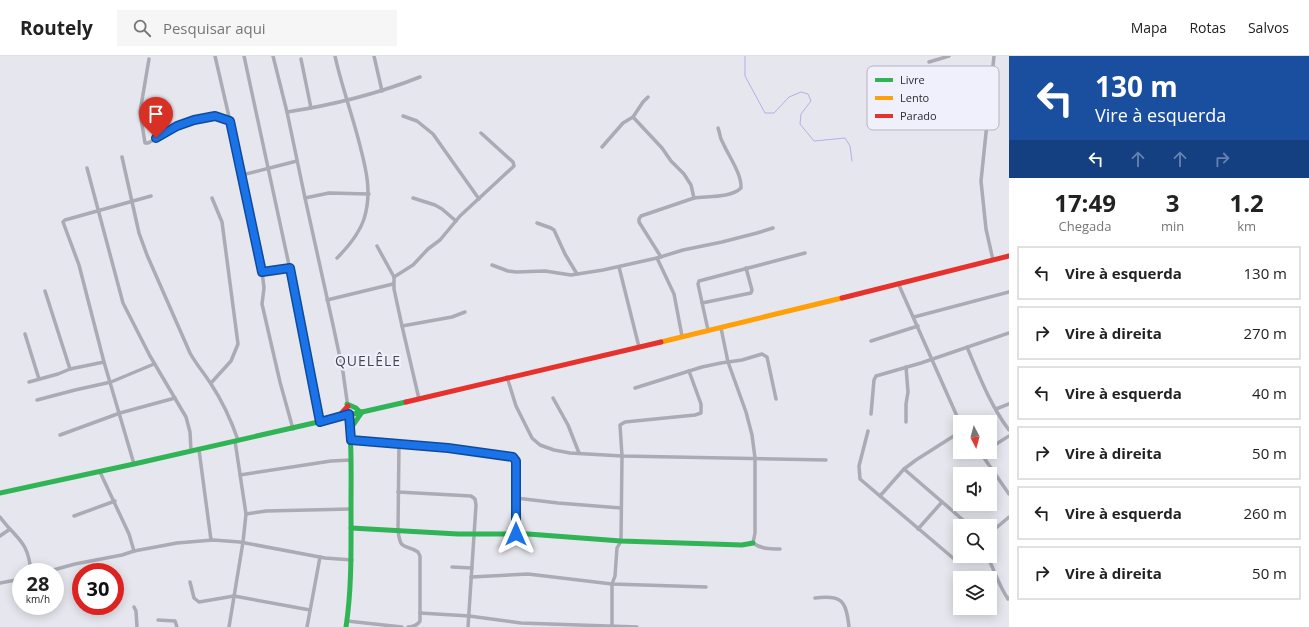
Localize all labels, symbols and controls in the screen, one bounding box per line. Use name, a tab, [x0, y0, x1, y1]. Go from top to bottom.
search box	[117, 10, 397, 46]
text: Routely	[20, 15, 93, 41]
icon: search	[131, 17, 153, 39]
text: Pesquisar aqui	[163, 18, 266, 38]
text: Mapa	[1131, 18, 1167, 37]
text: Rotas	[1189, 18, 1226, 37]
text: Salvos	[1248, 18, 1289, 37]
legend	[867, 66, 999, 130]
text: 130 m	[1095, 67, 1178, 105]
text: Livre	[900, 72, 925, 87]
icon: left	[1029, 72, 1081, 124]
text: Lento	[900, 90, 930, 105]
pin	[139, 97, 173, 138]
icon: arrive	[145, 103, 167, 125]
text: Vire à esquerda	[1095, 103, 1226, 127]
text: Parado	[900, 108, 937, 123]
icon: left	[1085, 148, 1107, 170]
icon: ahead	[1127, 148, 1149, 170]
icon: ahead	[1169, 148, 1191, 170]
icon: right	[1211, 148, 1233, 170]
text: 17:49	[1054, 186, 1116, 219]
text: 3	[1166, 186, 1180, 219]
text: 1.2	[1230, 186, 1264, 219]
text: Chegada	[1059, 217, 1111, 235]
text: min	[1161, 217, 1184, 235]
text: km	[1237, 217, 1256, 235]
icon: left	[1031, 262, 1053, 284]
text: Vire à esquerda	[1065, 263, 1182, 283]
text: 130 m	[1243, 263, 1287, 283]
icon: right	[1031, 322, 1053, 344]
text: Vire à direita	[1065, 323, 1162, 343]
text: 270 m	[1243, 323, 1287, 343]
district label: QUELÊLE	[335, 351, 401, 370]
icon: left	[1031, 382, 1053, 404]
text: Vire à esquerda	[1065, 383, 1182, 403]
text: 40 m	[1252, 383, 1287, 403]
north arrow	[953, 415, 997, 459]
map controls	[953, 415, 997, 615]
icon: right	[1031, 442, 1053, 464]
text: Vire à direita	[1065, 443, 1162, 463]
text: 50 m	[1252, 443, 1287, 463]
button: sound	[953, 467, 997, 511]
icon: left	[1031, 502, 1053, 524]
text: Vire à esquerda	[1065, 503, 1182, 523]
text: 260 m	[1243, 503, 1287, 523]
position arrow	[495, 513, 537, 555]
button: search	[953, 519, 997, 563]
icon: right	[1031, 562, 1053, 584]
speed limit sign: 30	[72, 563, 124, 615]
text: Vire à direita	[1065, 563, 1162, 583]
text: 50 m	[1252, 563, 1287, 583]
text: 28	[27, 570, 49, 597]
button: layers	[953, 571, 997, 615]
text: km/h	[26, 592, 50, 606]

